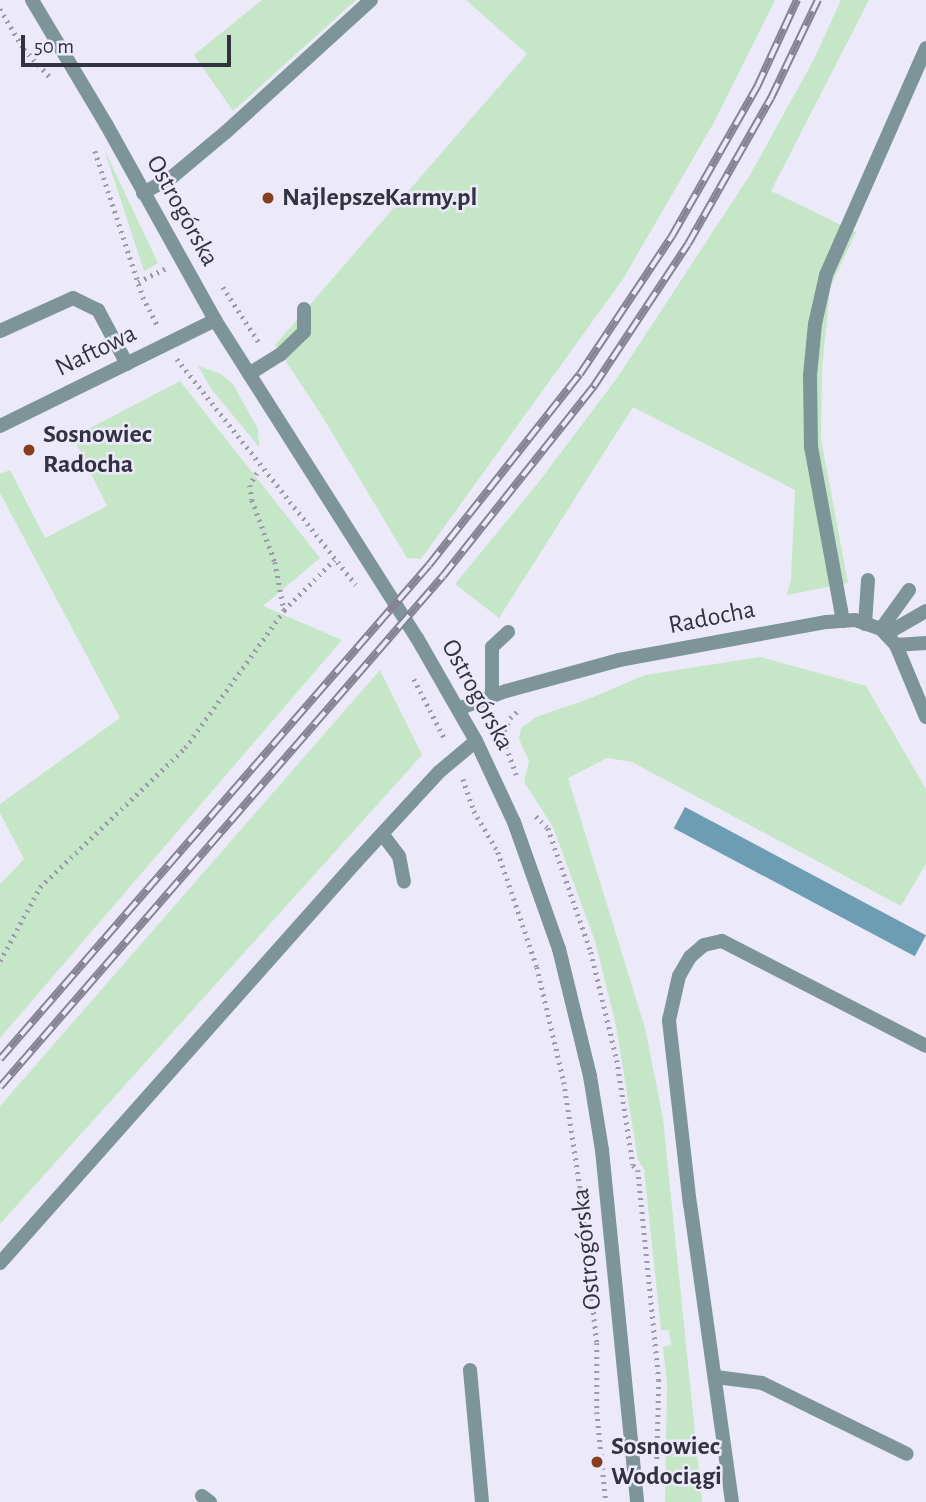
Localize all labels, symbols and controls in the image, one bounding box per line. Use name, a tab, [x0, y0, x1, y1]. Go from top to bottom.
scale bar	[24, 21, 234, 65]
text: 50 m	[34, 36, 74, 57]
street label: Ostrogórska	[139, 150, 225, 272]
place label: NajlepszeKarmy.pl	[282, 182, 477, 214]
marker: NajlepszeKarmy.pl	[260, 190, 276, 206]
street label: Naftowa	[50, 318, 142, 384]
place label: Sosnowiec Radocha	[43, 419, 152, 480]
marker: Sosnowiec Radocha	[21, 442, 37, 458]
street label: Radocha	[666, 594, 758, 642]
street label: Ostrogórska	[434, 634, 520, 756]
street label: Ostrogórska	[565, 1187, 609, 1311]
place label: Sosnowiec Wodociągi	[611, 1431, 722, 1492]
marker: Sosnowiec Wodociągi	[589, 1454, 605, 1470]

